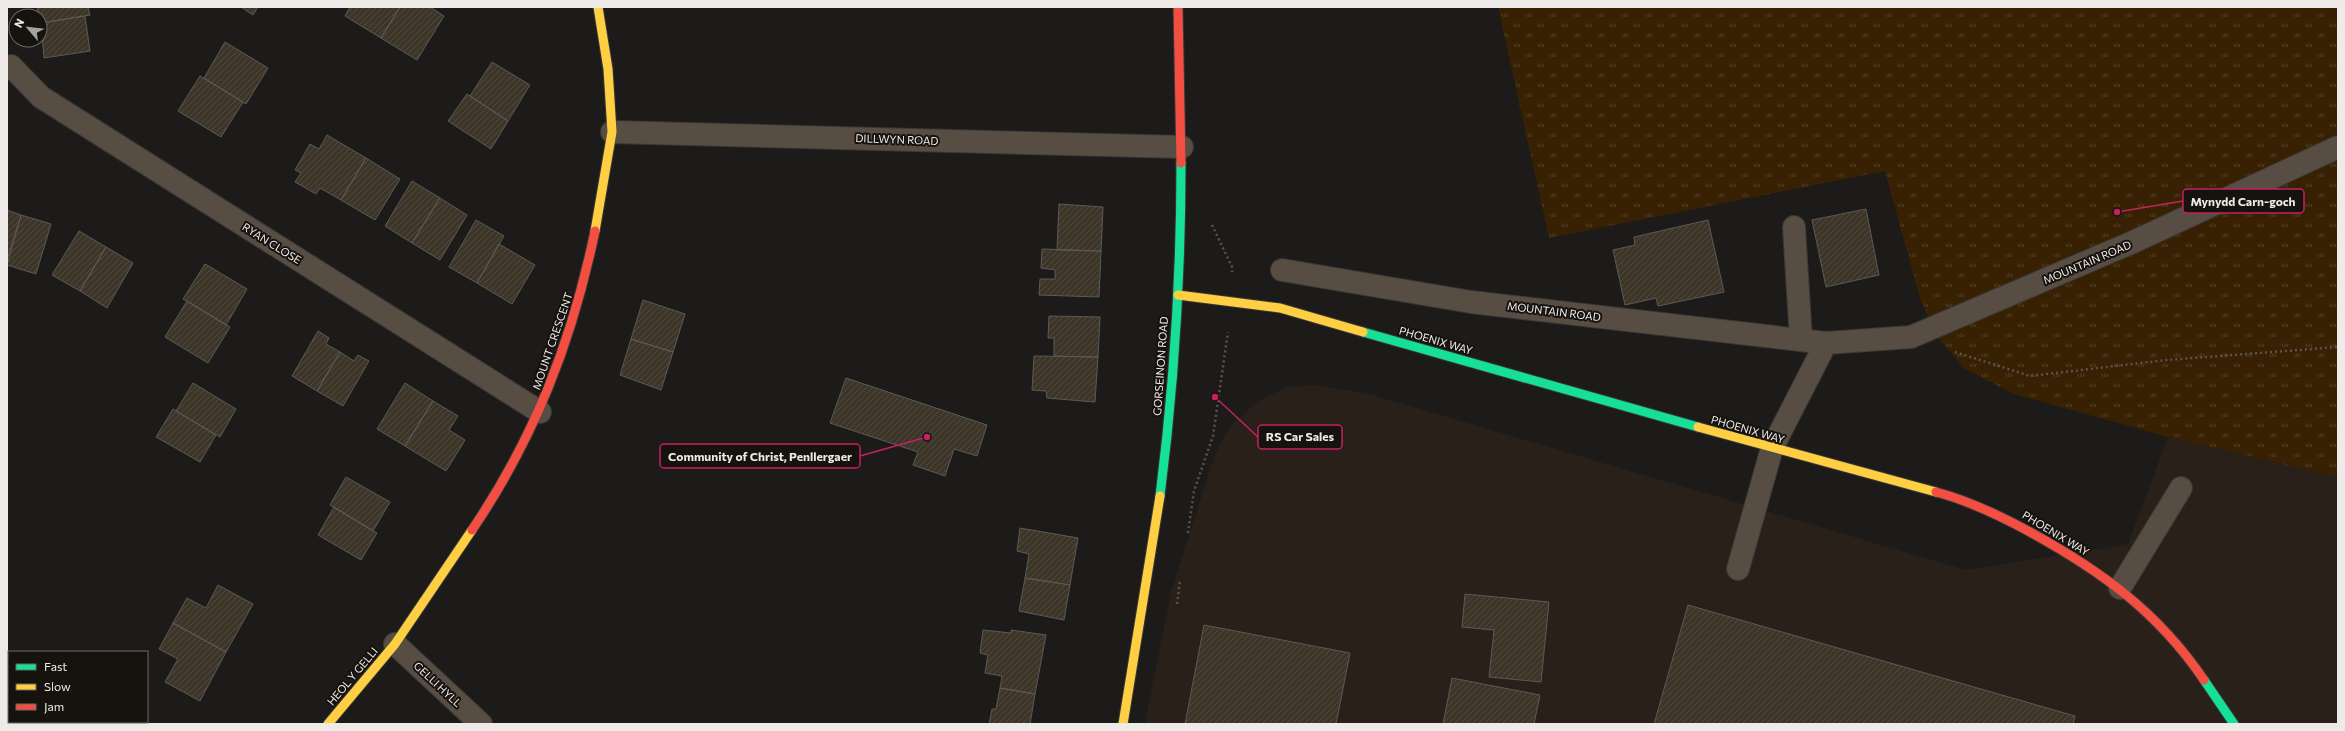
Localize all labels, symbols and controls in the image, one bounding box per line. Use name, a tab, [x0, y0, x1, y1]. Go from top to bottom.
north arrow	[8, 8, 48, 48]
text: N	[11, 16, 26, 30]
street label: DILLWYN ROAD	[855, 131, 939, 147]
callout: Mynydd Carn-goch	[2183, 189, 2304, 213]
text: Mynydd Carn-goch	[2190, 194, 2296, 208]
street label: RYAN CLOSE	[240, 220, 304, 266]
street label: MOUNTAIN ROAD	[2041, 238, 2133, 286]
street label: MOUNT CRESCENT	[529, 291, 575, 391]
street label: MOUNTAIN ROAD	[1506, 299, 1602, 323]
street label: GORSEINON ROAD	[1150, 316, 1170, 416]
street label: PHOENIX WAY	[1398, 323, 1474, 357]
street label: PHOENIX WAY	[1710, 412, 1786, 446]
callout: RS Car Sales	[1258, 425, 1342, 449]
text: RS Car Sales	[1266, 429, 1335, 443]
callout: Community of Christ, Penllergaer	[660, 444, 860, 468]
text: Community of Christ, Penllergaer	[668, 449, 852, 463]
street label: PHOENIX WAY	[2020, 508, 2092, 558]
street label: HEOL Y GELLI	[324, 644, 380, 708]
legend	[8, 651, 148, 723]
text: Fast	[44, 659, 67, 673]
street label: GELLI HYLL	[411, 659, 465, 709]
text: Slow	[44, 679, 71, 693]
text: Jam	[44, 699, 64, 714]

